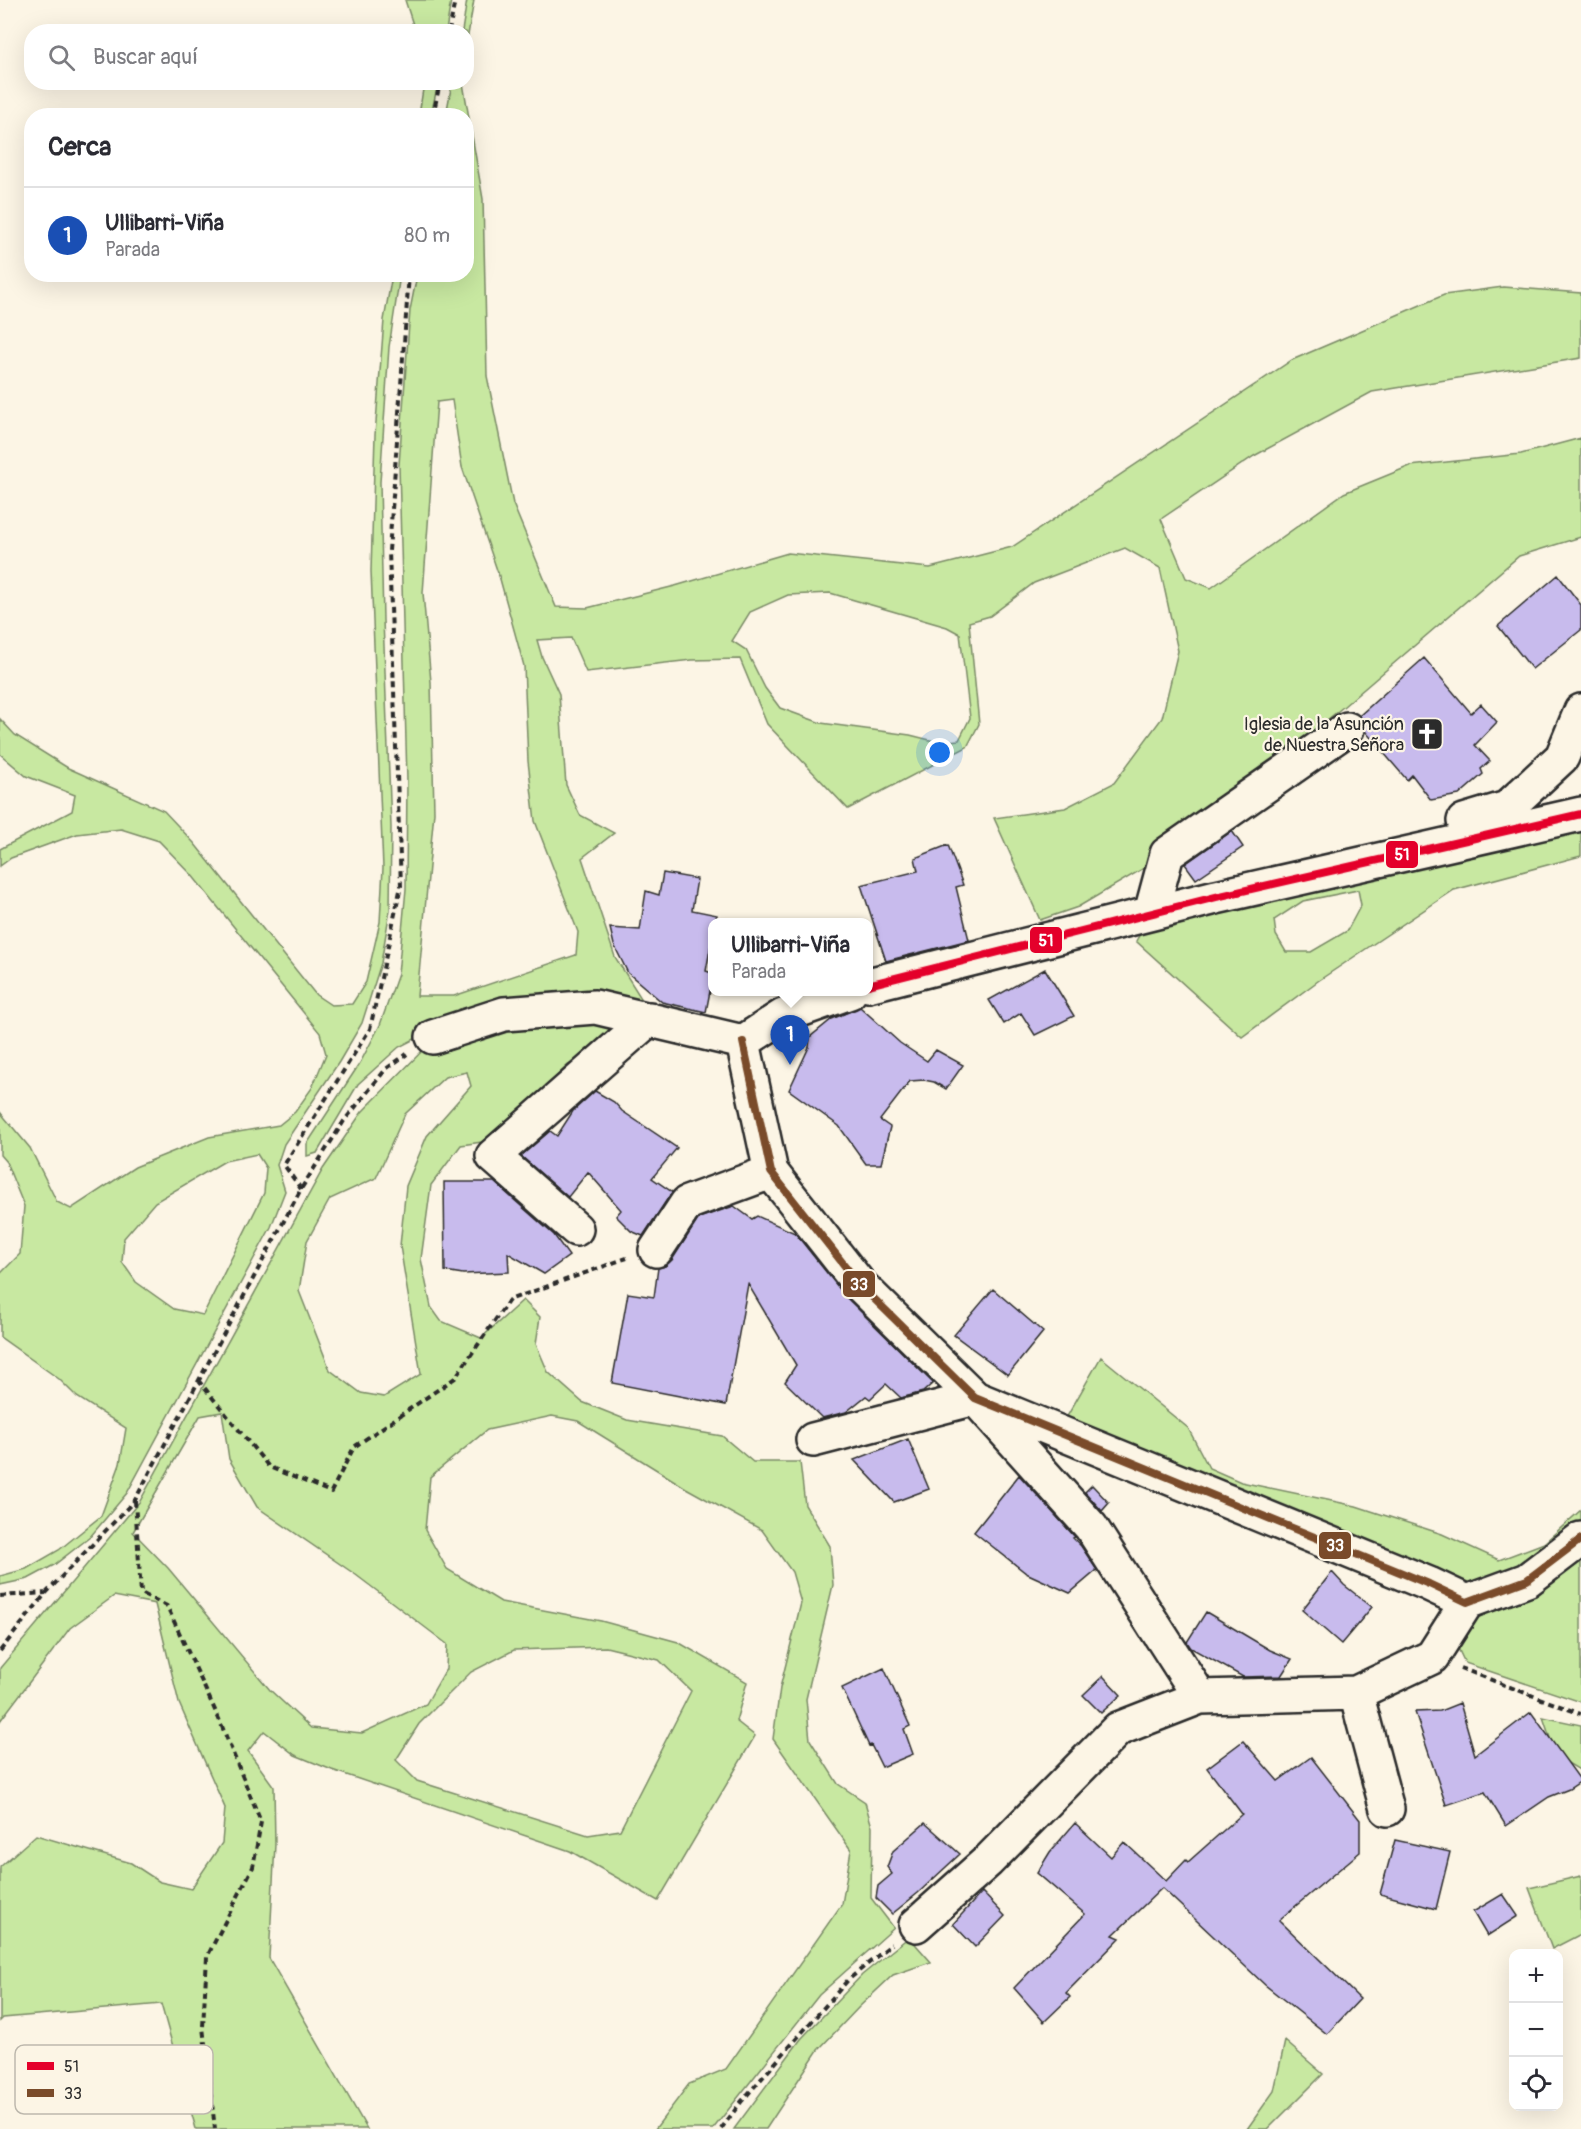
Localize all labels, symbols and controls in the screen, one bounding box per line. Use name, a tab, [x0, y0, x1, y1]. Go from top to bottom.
search box	[24, 24, 474, 90]
icon: search	[45, 41, 78, 74]
text: Buscar aquí	[93, 43, 198, 71]
text: Cerca	[48, 131, 111, 163]
text: Ullibarri-Viña	[105, 209, 224, 237]
text: 1	[64, 223, 71, 248]
text: 80 m	[404, 223, 450, 248]
text: Parada	[105, 237, 160, 262]
place label: Iglesia de la Asunción de Nuestra Señora	[1244, 713, 1404, 757]
church icon: Iglesia de la Asunción de Nuestra Señora	[1409, 716, 1445, 752]
your location	[925, 738, 954, 767]
line badge: 51	[1385, 840, 1419, 869]
text: 51	[1395, 845, 1409, 865]
popup	[708, 918, 873, 996]
line badge: 51	[1029, 926, 1063, 954]
text: Ullibarri-Viña	[731, 931, 850, 959]
text: 51	[1039, 931, 1053, 951]
text: Parada	[731, 959, 786, 984]
pin: 1	[770, 1016, 810, 1065]
line badge: 33	[842, 1270, 876, 1298]
text: 33	[850, 1275, 868, 1295]
line badge: 33	[1318, 1531, 1352, 1560]
text: 33	[1326, 1536, 1344, 1556]
map controls	[1509, 1949, 1563, 2111]
button: +	[1509, 1949, 1563, 2003]
button: −	[1509, 2003, 1563, 2057]
legend	[15, 2045, 213, 2114]
text: 51	[64, 2057, 79, 2077]
button: locate	[1509, 2057, 1563, 2111]
text: 33	[64, 2084, 82, 2104]

